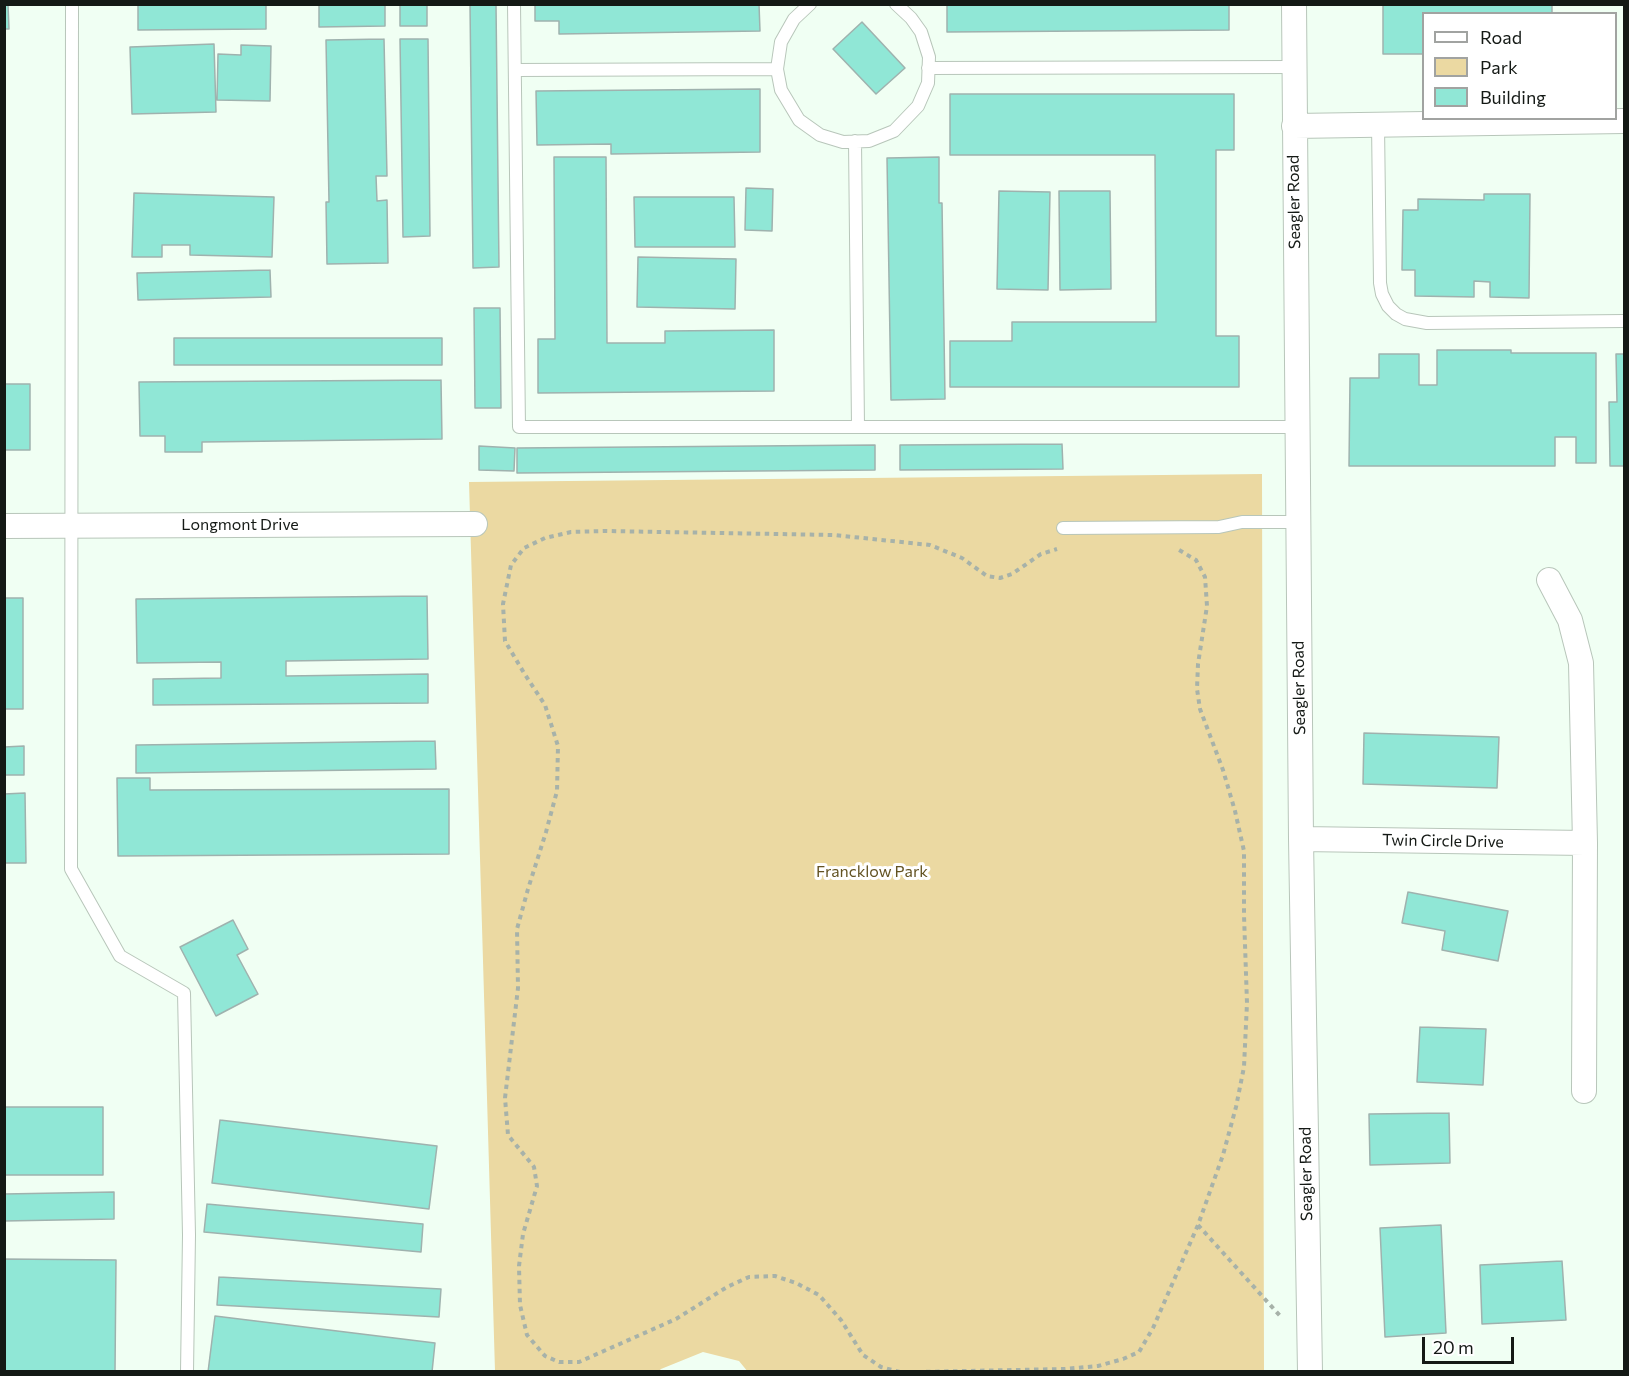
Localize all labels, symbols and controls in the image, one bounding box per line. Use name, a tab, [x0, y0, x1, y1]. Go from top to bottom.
legend	[1422, 12, 1617, 120]
text: Road	[1480, 26, 1522, 48]
text: Park	[1480, 56, 1518, 78]
text: Building	[1480, 86, 1546, 108]
street label: Seagler Road	[1284, 155, 1304, 249]
street label: Longmont Drive	[181, 515, 299, 535]
street label: Seagler Road	[1289, 641, 1309, 735]
street label: Twin Circle Drive	[1382, 830, 1504, 852]
park label: Francklow Park	[816, 862, 928, 882]
street label: Seagler Road	[1296, 1127, 1316, 1221]
scale bar	[1425, 1325, 1516, 1363]
text: 20 m	[1433, 1336, 1474, 1358]

